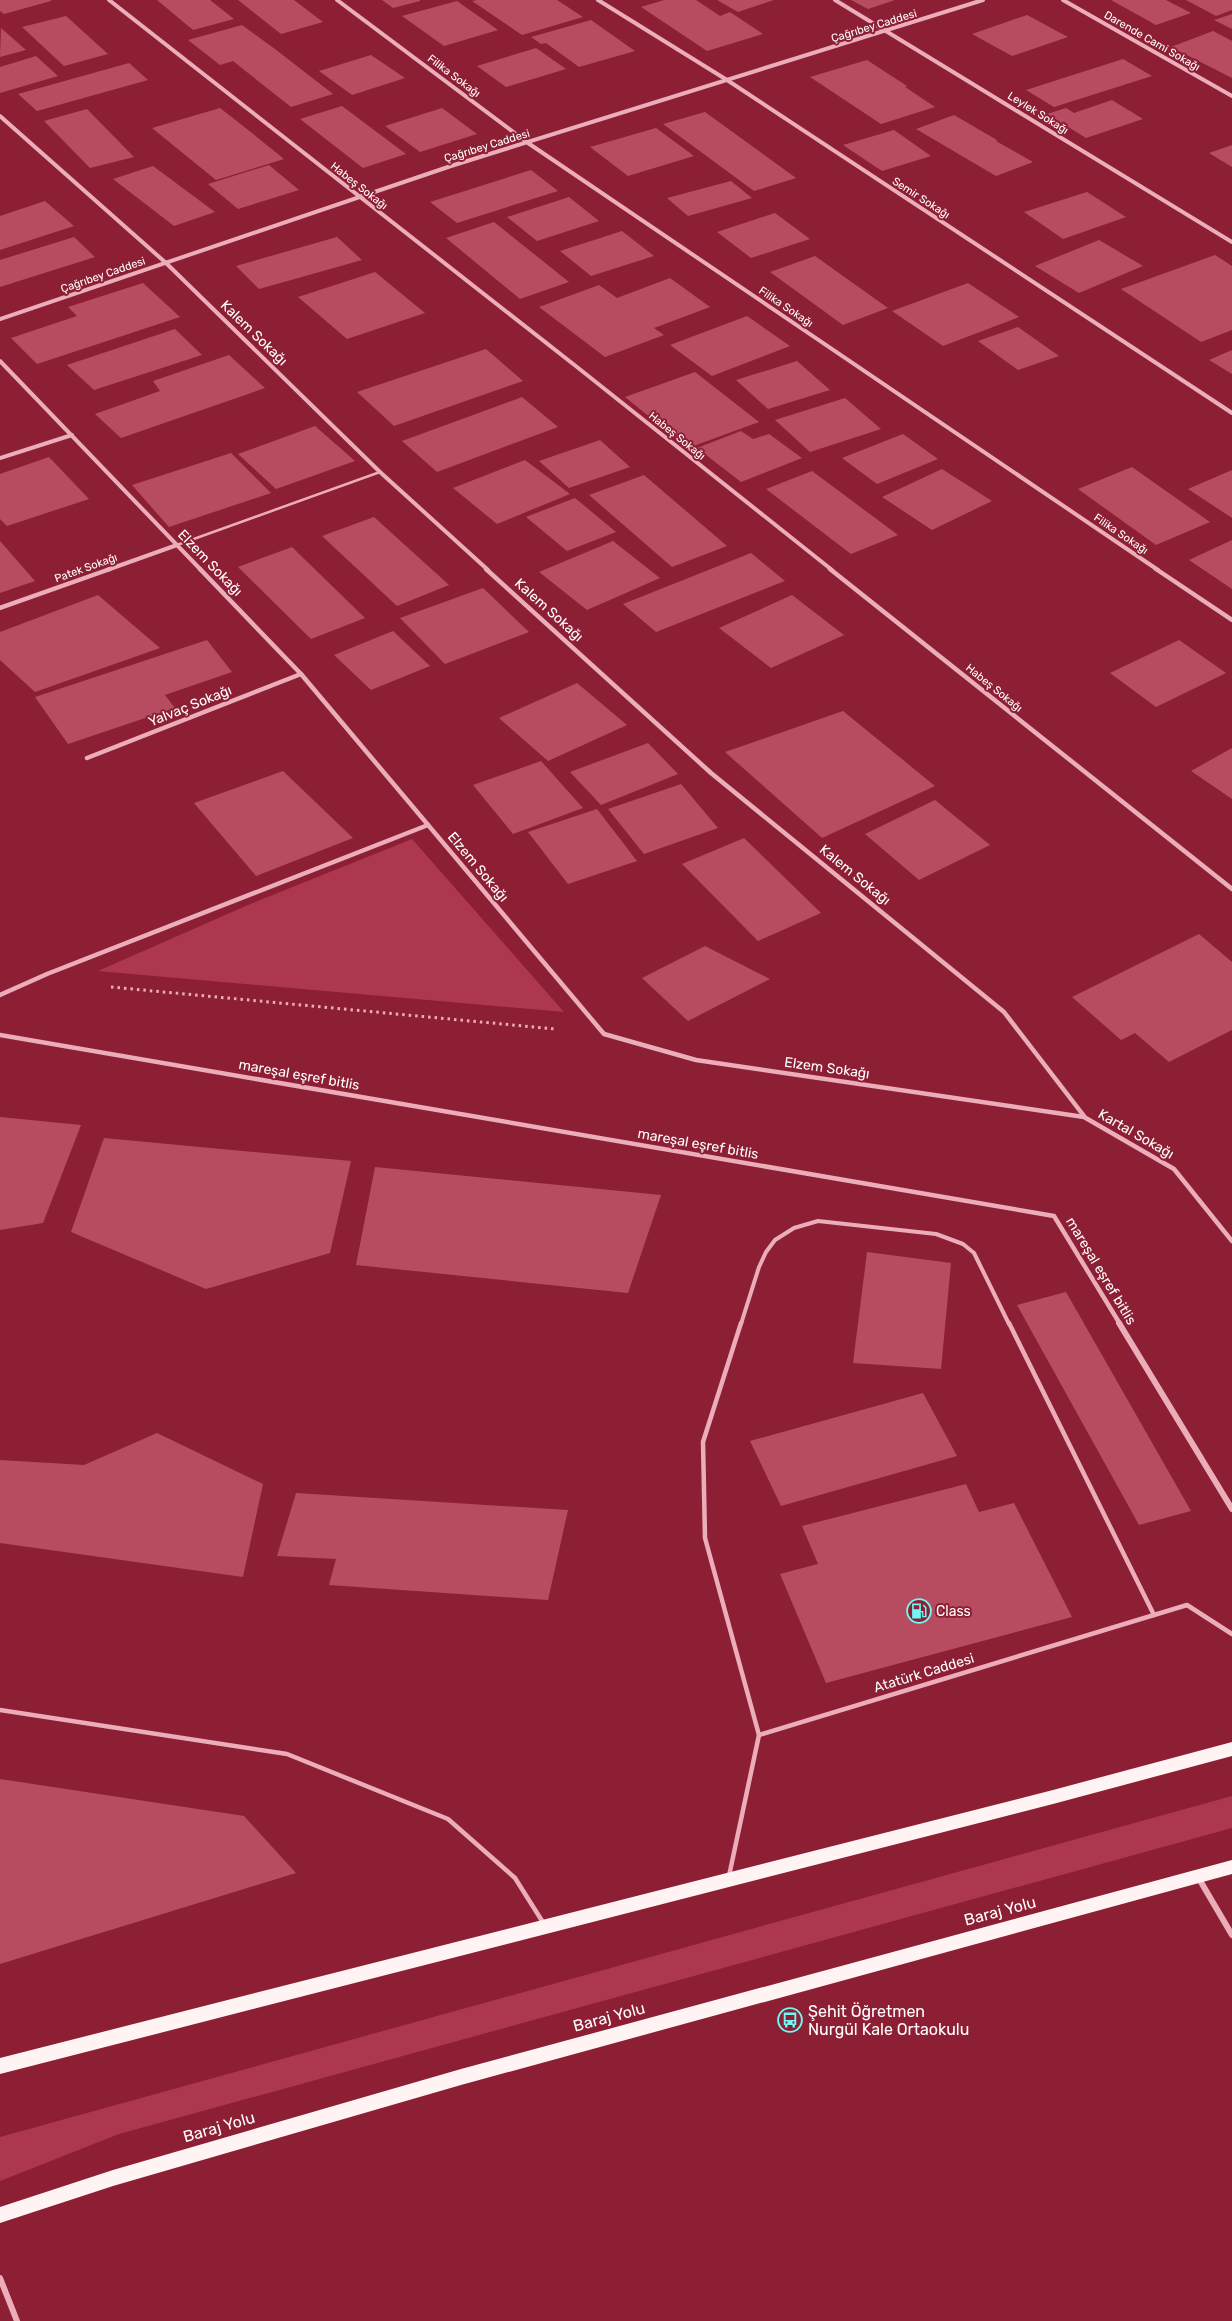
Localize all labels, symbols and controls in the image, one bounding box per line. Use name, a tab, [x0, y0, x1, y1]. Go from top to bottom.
street label: Çağrıbey Caddesi	[830, 7, 918, 45]
street label: Darende Cami Sokağı	[1102, 8, 1202, 74]
street label: Filika Sokağı	[425, 52, 483, 100]
street label: Leylek Sokağı	[1005, 89, 1071, 137]
street label: Çağrıbey Caddesi	[443, 127, 531, 165]
street label: Habeş Sokağı	[328, 160, 390, 212]
street label: Semir Sokağı	[890, 175, 952, 221]
street label: Çağrıbey Caddesi	[59, 254, 147, 296]
street label: Filika Sokağı	[756, 284, 816, 330]
street label: Kalem Sokağı	[217, 297, 291, 369]
street label: Habeş Sokağı	[646, 409, 708, 463]
street label: Filika Sokağı	[1091, 511, 1151, 557]
street label: Elzem Sokağı	[174, 526, 246, 600]
street label: Patek Sokağı	[53, 551, 119, 585]
street label: Kalem Sokağı	[511, 575, 587, 645]
street label: Habeş Sokağı	[963, 661, 1025, 715]
street label: Yalvaç Sokağı	[146, 682, 234, 730]
street label: Elzem Sokağı	[444, 829, 512, 905]
street label: Kalem Sokağı	[816, 841, 894, 909]
street label: Elzem Sokağı	[783, 1054, 871, 1082]
street label: mareşal eşref bitlis	[237, 1056, 361, 1094]
street label: Kartal Sokağı	[1095, 1105, 1177, 1163]
street label: mareşal eşref bitlis	[636, 1125, 760, 1163]
street label: mareşal eşref bitlis	[1062, 1214, 1140, 1328]
fuel station icon: Class	[906, 1598, 932, 1624]
place label: Class	[936, 1603, 971, 1620]
street label: Atatürk Caddesi	[872, 1650, 976, 1696]
street label: Baraj Yolu	[962, 1892, 1038, 1930]
street label: Baraj Yolu	[571, 1998, 647, 2036]
place label: Şehit Öğretmen Nurgül Kale Ortaokulu	[808, 2002, 969, 2039]
bus stop icon: Şehit Öğretmen Nurgül Kale Ortaokulu	[777, 2007, 803, 2033]
street label: Baraj Yolu	[181, 2108, 257, 2146]

